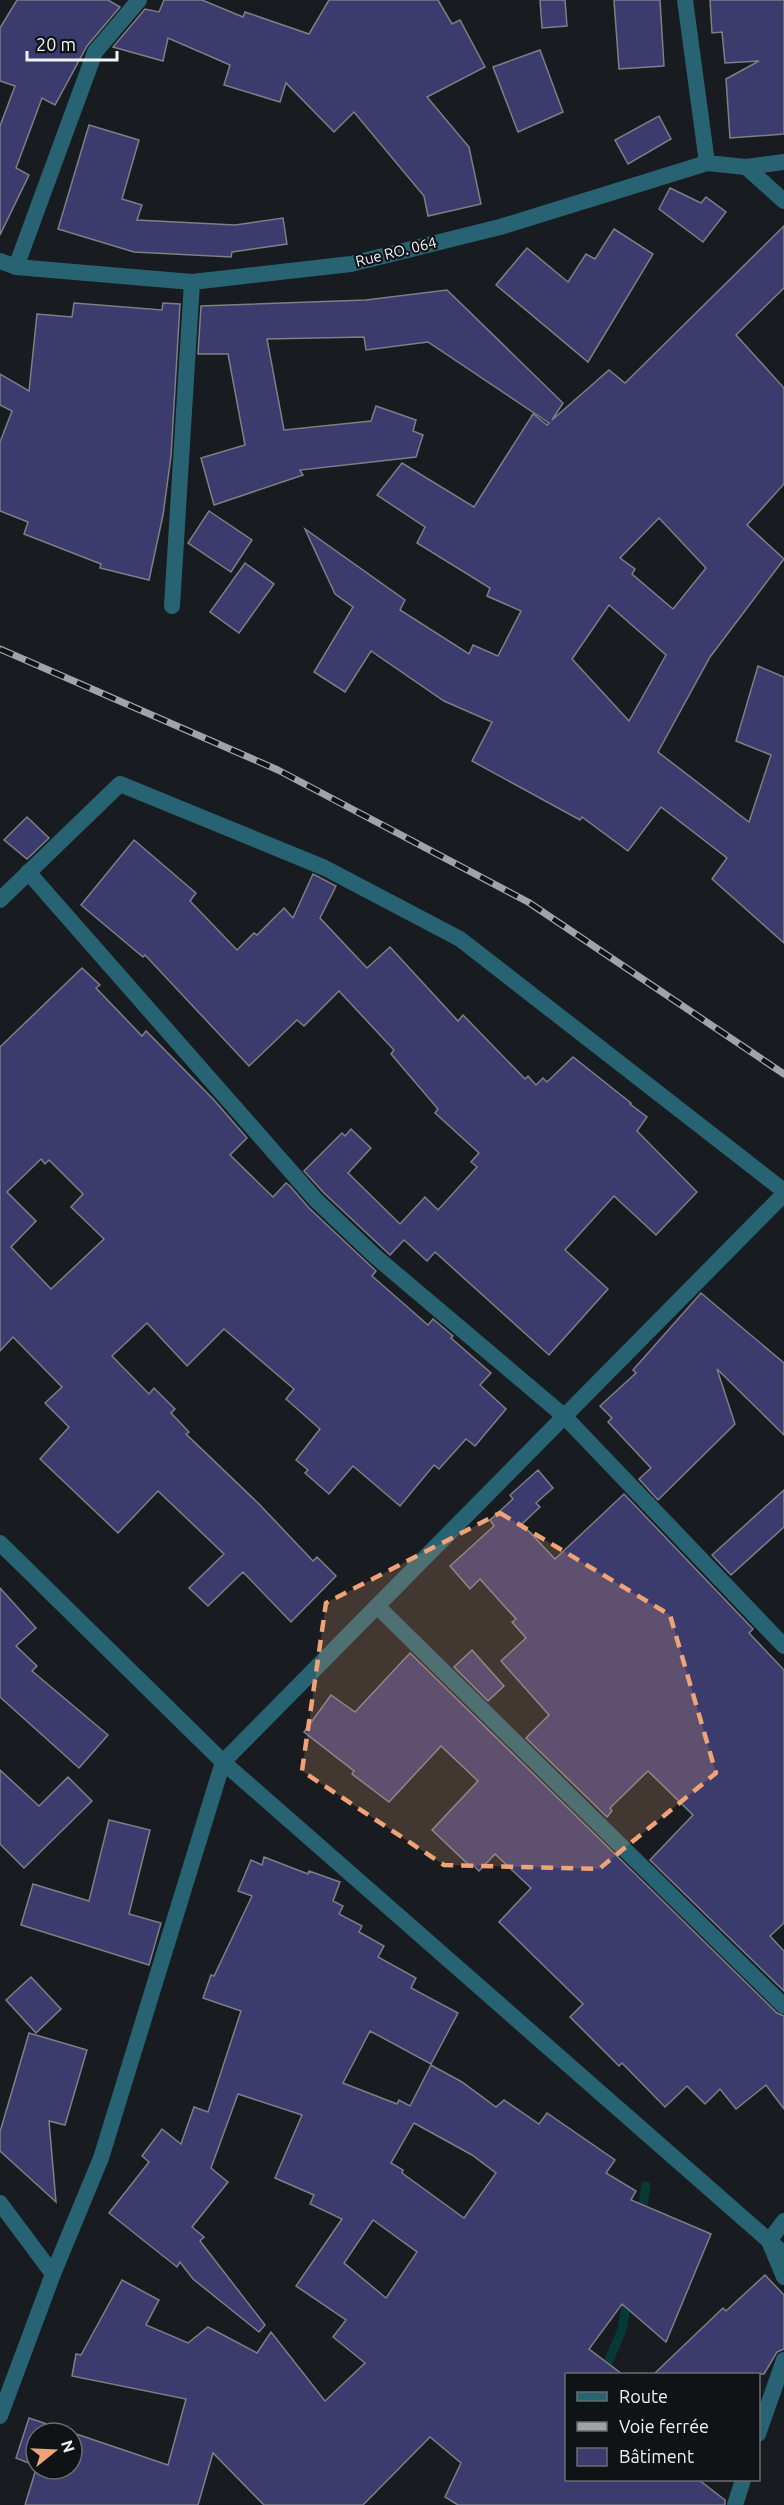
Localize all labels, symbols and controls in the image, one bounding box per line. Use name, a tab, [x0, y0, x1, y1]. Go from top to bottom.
scale bar	[27, 24, 117, 62]
text: 20 m	[36, 34, 76, 54]
street label: Rue RO. 064	[354, 233, 438, 270]
legend	[565, 2373, 760, 2481]
text: Route	[619, 2386, 668, 2406]
text: Voie ferrée	[619, 2416, 709, 2436]
north arrow	[24, 2421, 84, 2481]
text: N	[58, 2438, 79, 2455]
text: Bâtiment	[619, 2446, 694, 2466]

